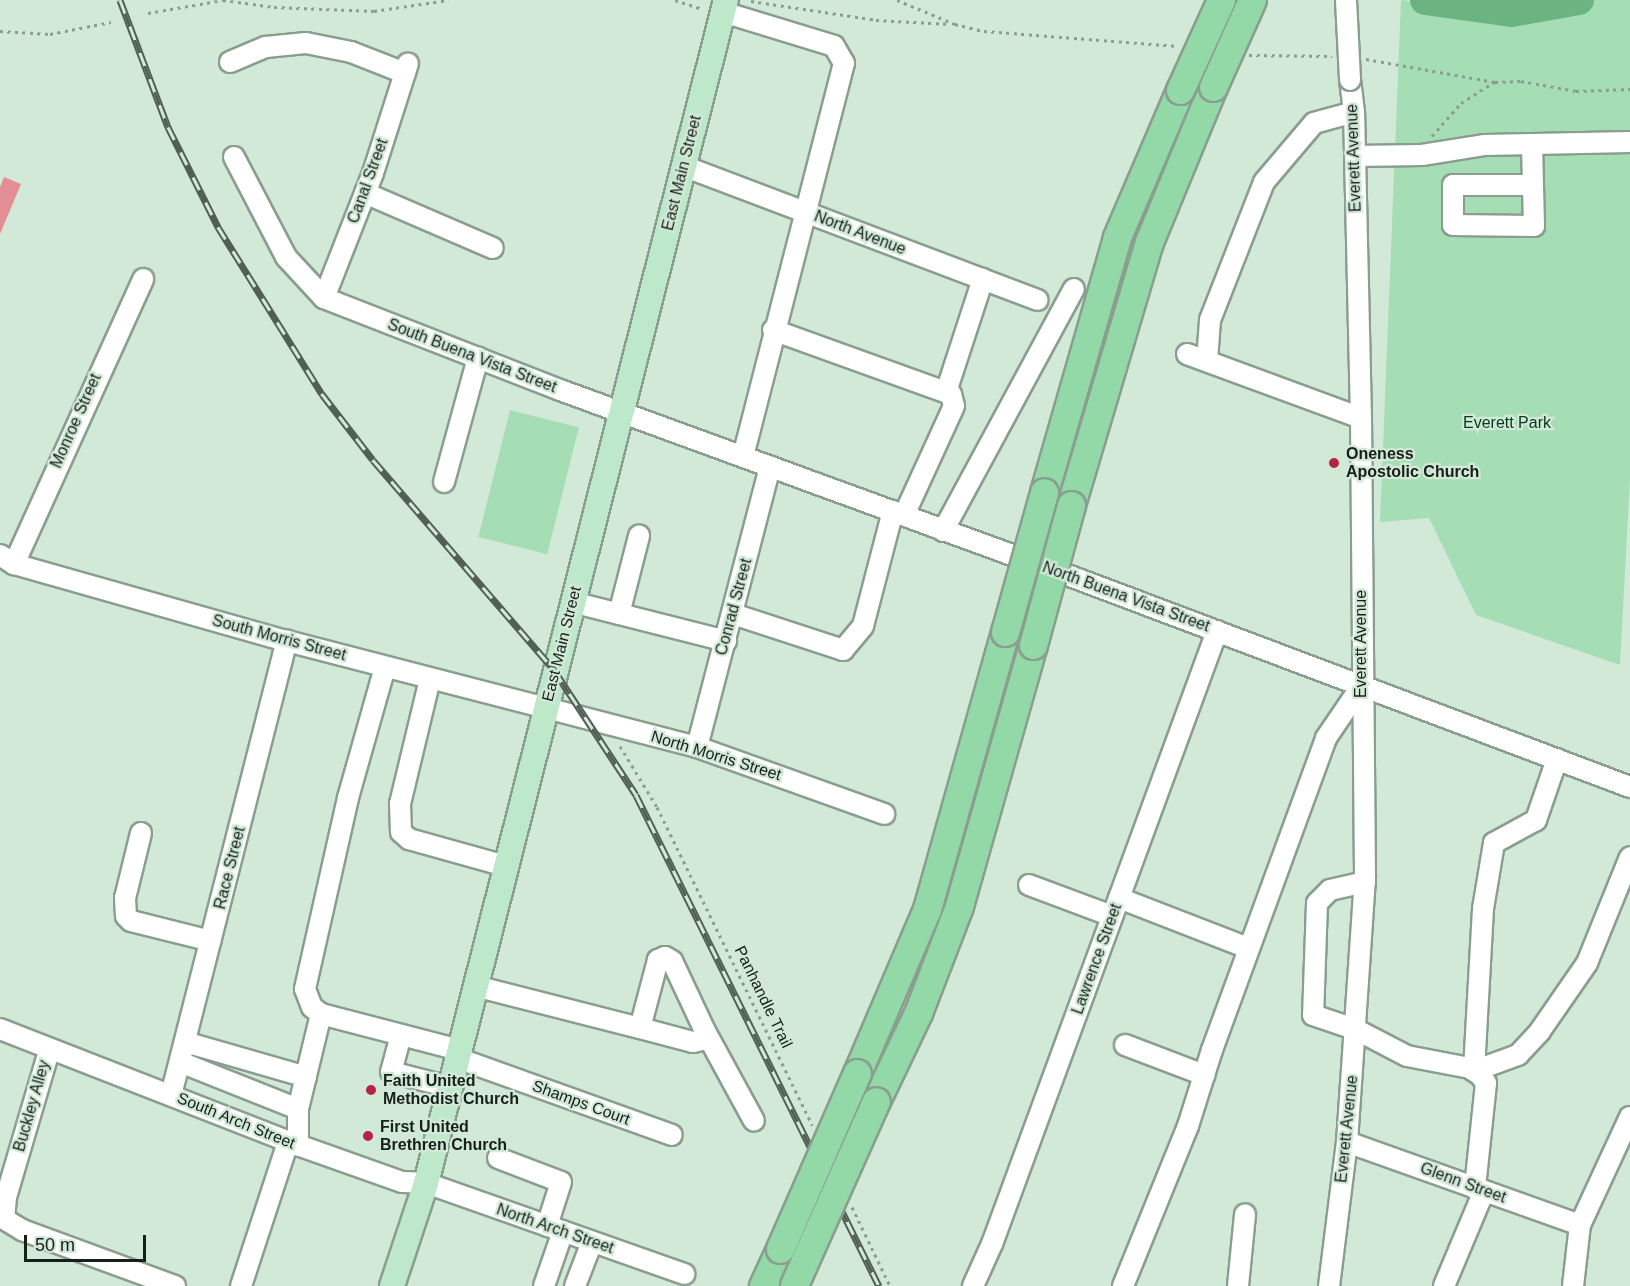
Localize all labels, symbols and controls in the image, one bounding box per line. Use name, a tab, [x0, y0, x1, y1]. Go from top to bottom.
street label: Everett Avenue	[1343, 103, 1365, 213]
street label: East Main Street	[658, 113, 706, 233]
street label: Canal Street	[344, 136, 392, 226]
street label: North Avenue	[811, 207, 909, 259]
street label: South Buena Vista Street	[385, 315, 559, 397]
street label: Monroe Street	[47, 371, 105, 471]
park label: Everett Park	[1463, 413, 1551, 433]
place label: Oneness Apostolic Church	[1346, 444, 1479, 482]
marker: Oneness Apostolic Church	[1327, 456, 1341, 470]
street label: Conrad Street	[712, 556, 756, 658]
street label: North Buena Vista Street	[1040, 558, 1212, 636]
street label: East Main Street	[538, 584, 586, 704]
street label: Everett Avenue	[1351, 589, 1371, 699]
street label: South Morris Street	[210, 611, 348, 665]
street label: North Morris Street	[649, 727, 783, 785]
street label: Race Street	[210, 825, 250, 911]
street label: Lawrence Street	[1068, 901, 1126, 1017]
street label: Panhandle Trail	[730, 943, 796, 1051]
street label: Buckley Alley	[10, 1058, 54, 1154]
place label: Faith United Methodist Church	[383, 1071, 519, 1109]
street label: Everett Avenue	[1332, 1074, 1362, 1184]
street label: Shamps Court	[530, 1076, 632, 1130]
marker: Faith United Methodist Church	[364, 1083, 378, 1097]
street label: South Arch Street	[174, 1088, 298, 1154]
place label: First United Brethren Church	[380, 1117, 507, 1155]
marker: First United Brethren Church	[361, 1129, 375, 1143]
street label: Glenn Street	[1418, 1159, 1508, 1207]
street label: North Arch Street	[493, 1200, 617, 1258]
scale bar	[27, 1223, 148, 1261]
text: 50 m	[35, 1235, 75, 1255]

